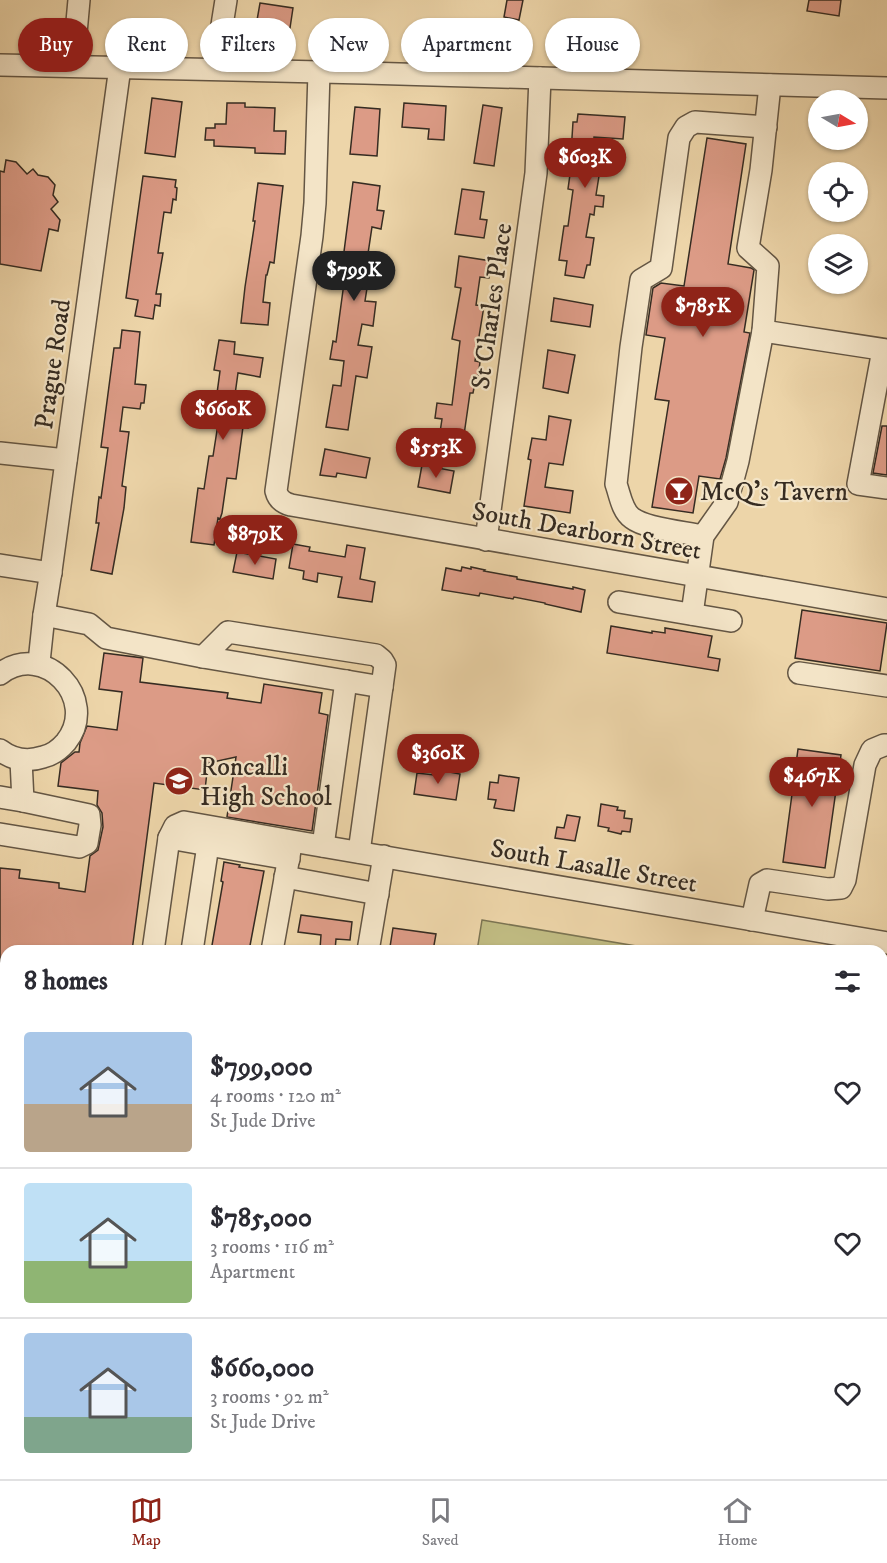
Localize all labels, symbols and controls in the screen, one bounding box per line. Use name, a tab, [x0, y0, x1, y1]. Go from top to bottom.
chip: Buy	[18, 18, 93, 72]
chip: Rent	[105, 18, 188, 72]
chip: Filters	[200, 18, 296, 72]
chip: New	[308, 18, 389, 72]
chip: Apartment	[401, 18, 533, 72]
chip: House	[545, 18, 640, 72]
north arrow	[808, 90, 868, 150]
map controls	[808, 90, 868, 294]
pin: $603K	[543, 138, 627, 189]
text: $603K	[558, 145, 612, 170]
button: locate	[808, 162, 868, 222]
street label: St Charles Place	[464, 221, 520, 391]
button: layers	[808, 234, 868, 294]
pin: $799K	[312, 251, 396, 302]
text: $799K	[326, 258, 382, 283]
pin: $785K	[661, 287, 745, 338]
text: $785K	[675, 294, 731, 319]
street label: Prague Road	[28, 297, 79, 431]
pin: $660K	[181, 390, 265, 441]
text: $660K	[195, 397, 251, 422]
pin: $553K	[394, 428, 478, 479]
text: $553K	[410, 435, 462, 460]
bar icon: McQ's Tavern	[663, 475, 695, 507]
place label: McQ's Tavern	[700, 476, 849, 509]
street label: South Dearborn Street	[469, 495, 704, 568]
pin: $879K	[213, 515, 297, 566]
text: $879K	[227, 522, 283, 547]
pin: $360K	[396, 734, 480, 785]
text: $360K	[411, 741, 465, 766]
place label: Roncalli High School	[200, 751, 332, 814]
pin: $467K	[770, 757, 854, 808]
text: $467K	[783, 764, 841, 789]
school or university icon: Roncalli High School	[163, 765, 195, 797]
street label: South Lasalle Street	[488, 832, 700, 901]
text: 8 homes	[24, 965, 108, 998]
icon: filters	[831, 965, 864, 998]
text: $799,000	[210, 1051, 313, 1084]
icon: home	[72, 1056, 144, 1128]
icon: heart	[831, 1076, 864, 1109]
text: 4 rooms · 120 m²	[210, 1084, 341, 1109]
text: St Jude Drive	[210, 1109, 316, 1134]
text: $785,000	[210, 1202, 312, 1235]
icon: home	[72, 1207, 144, 1279]
icon: heart	[831, 1227, 864, 1260]
text: 3 rooms · 116 m²	[210, 1235, 334, 1260]
text: Apartment	[210, 1260, 295, 1285]
text: $660,000	[210, 1352, 314, 1385]
icon: home	[72, 1357, 144, 1429]
icon: heart	[831, 1377, 864, 1410]
text: 3 rooms · 92 m²	[210, 1385, 329, 1410]
text: St Jude Drive	[210, 1410, 316, 1435]
tab: Map	[130, 1494, 163, 1550]
tab: Saved	[422, 1494, 459, 1550]
tab: Home	[718, 1494, 757, 1550]

